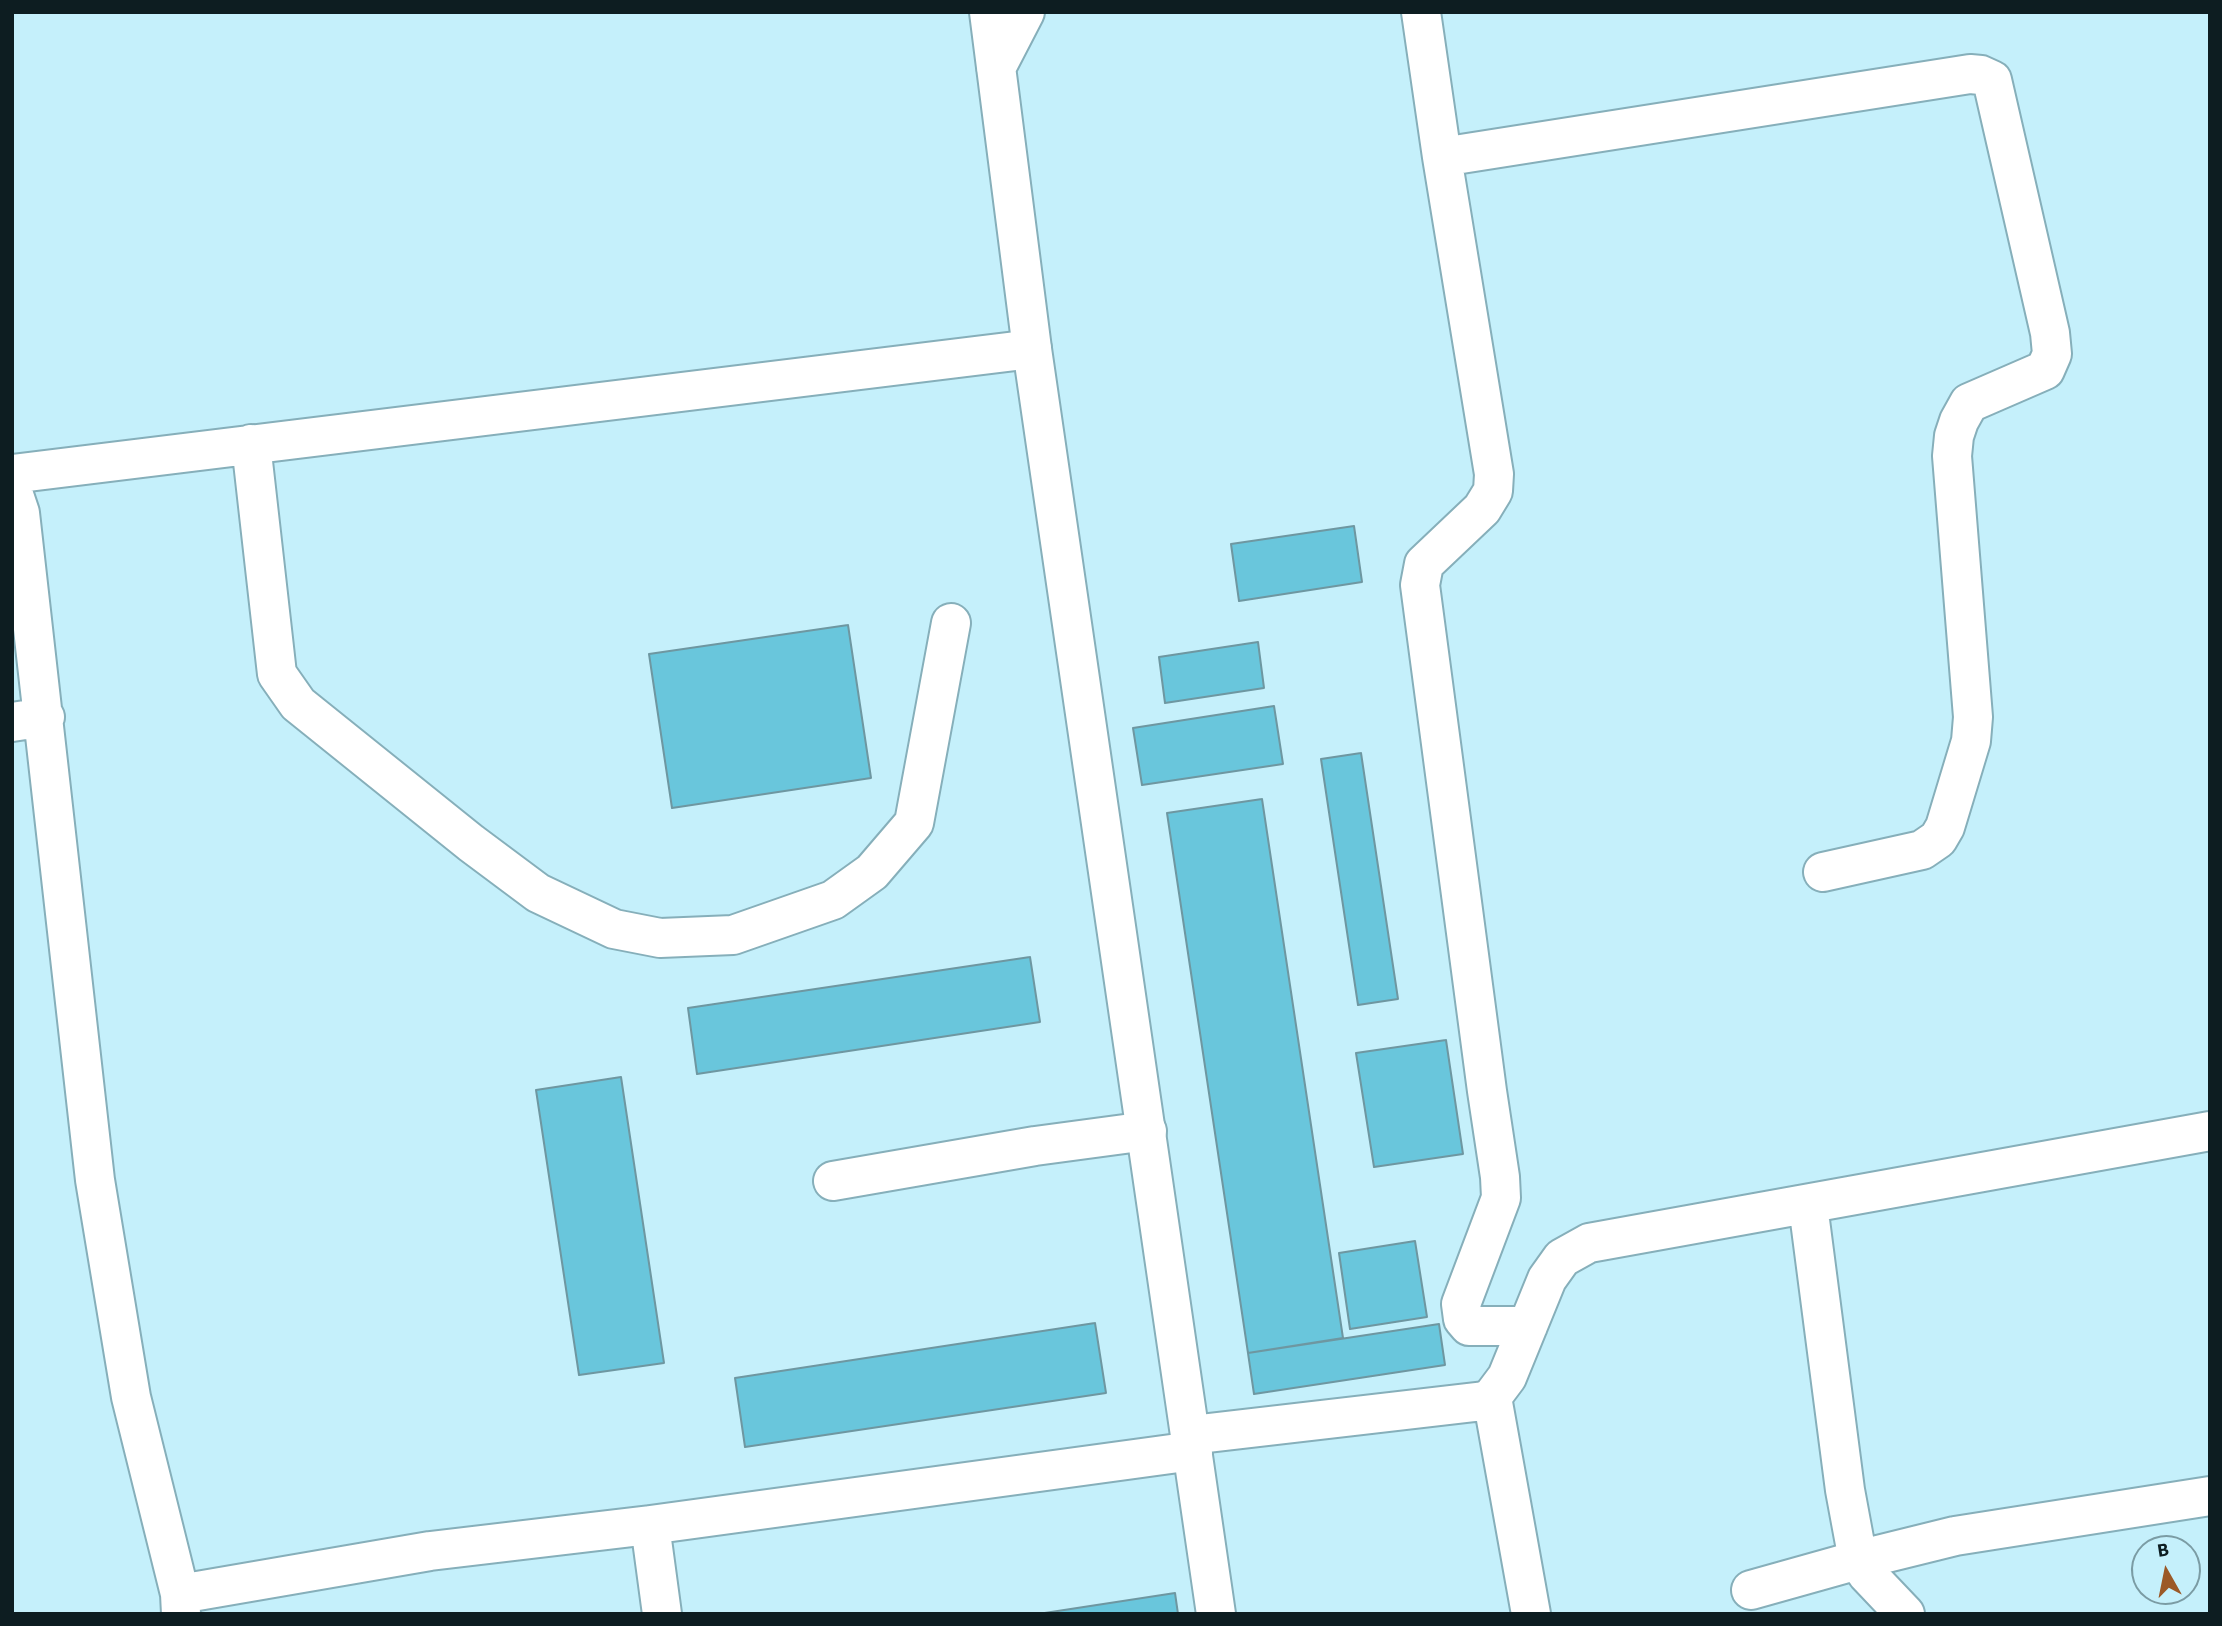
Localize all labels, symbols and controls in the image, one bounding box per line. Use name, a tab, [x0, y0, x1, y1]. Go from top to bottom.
north arrow	[2131, 1535, 2201, 1605]
text: B	[2155, 1537, 2171, 1565]

